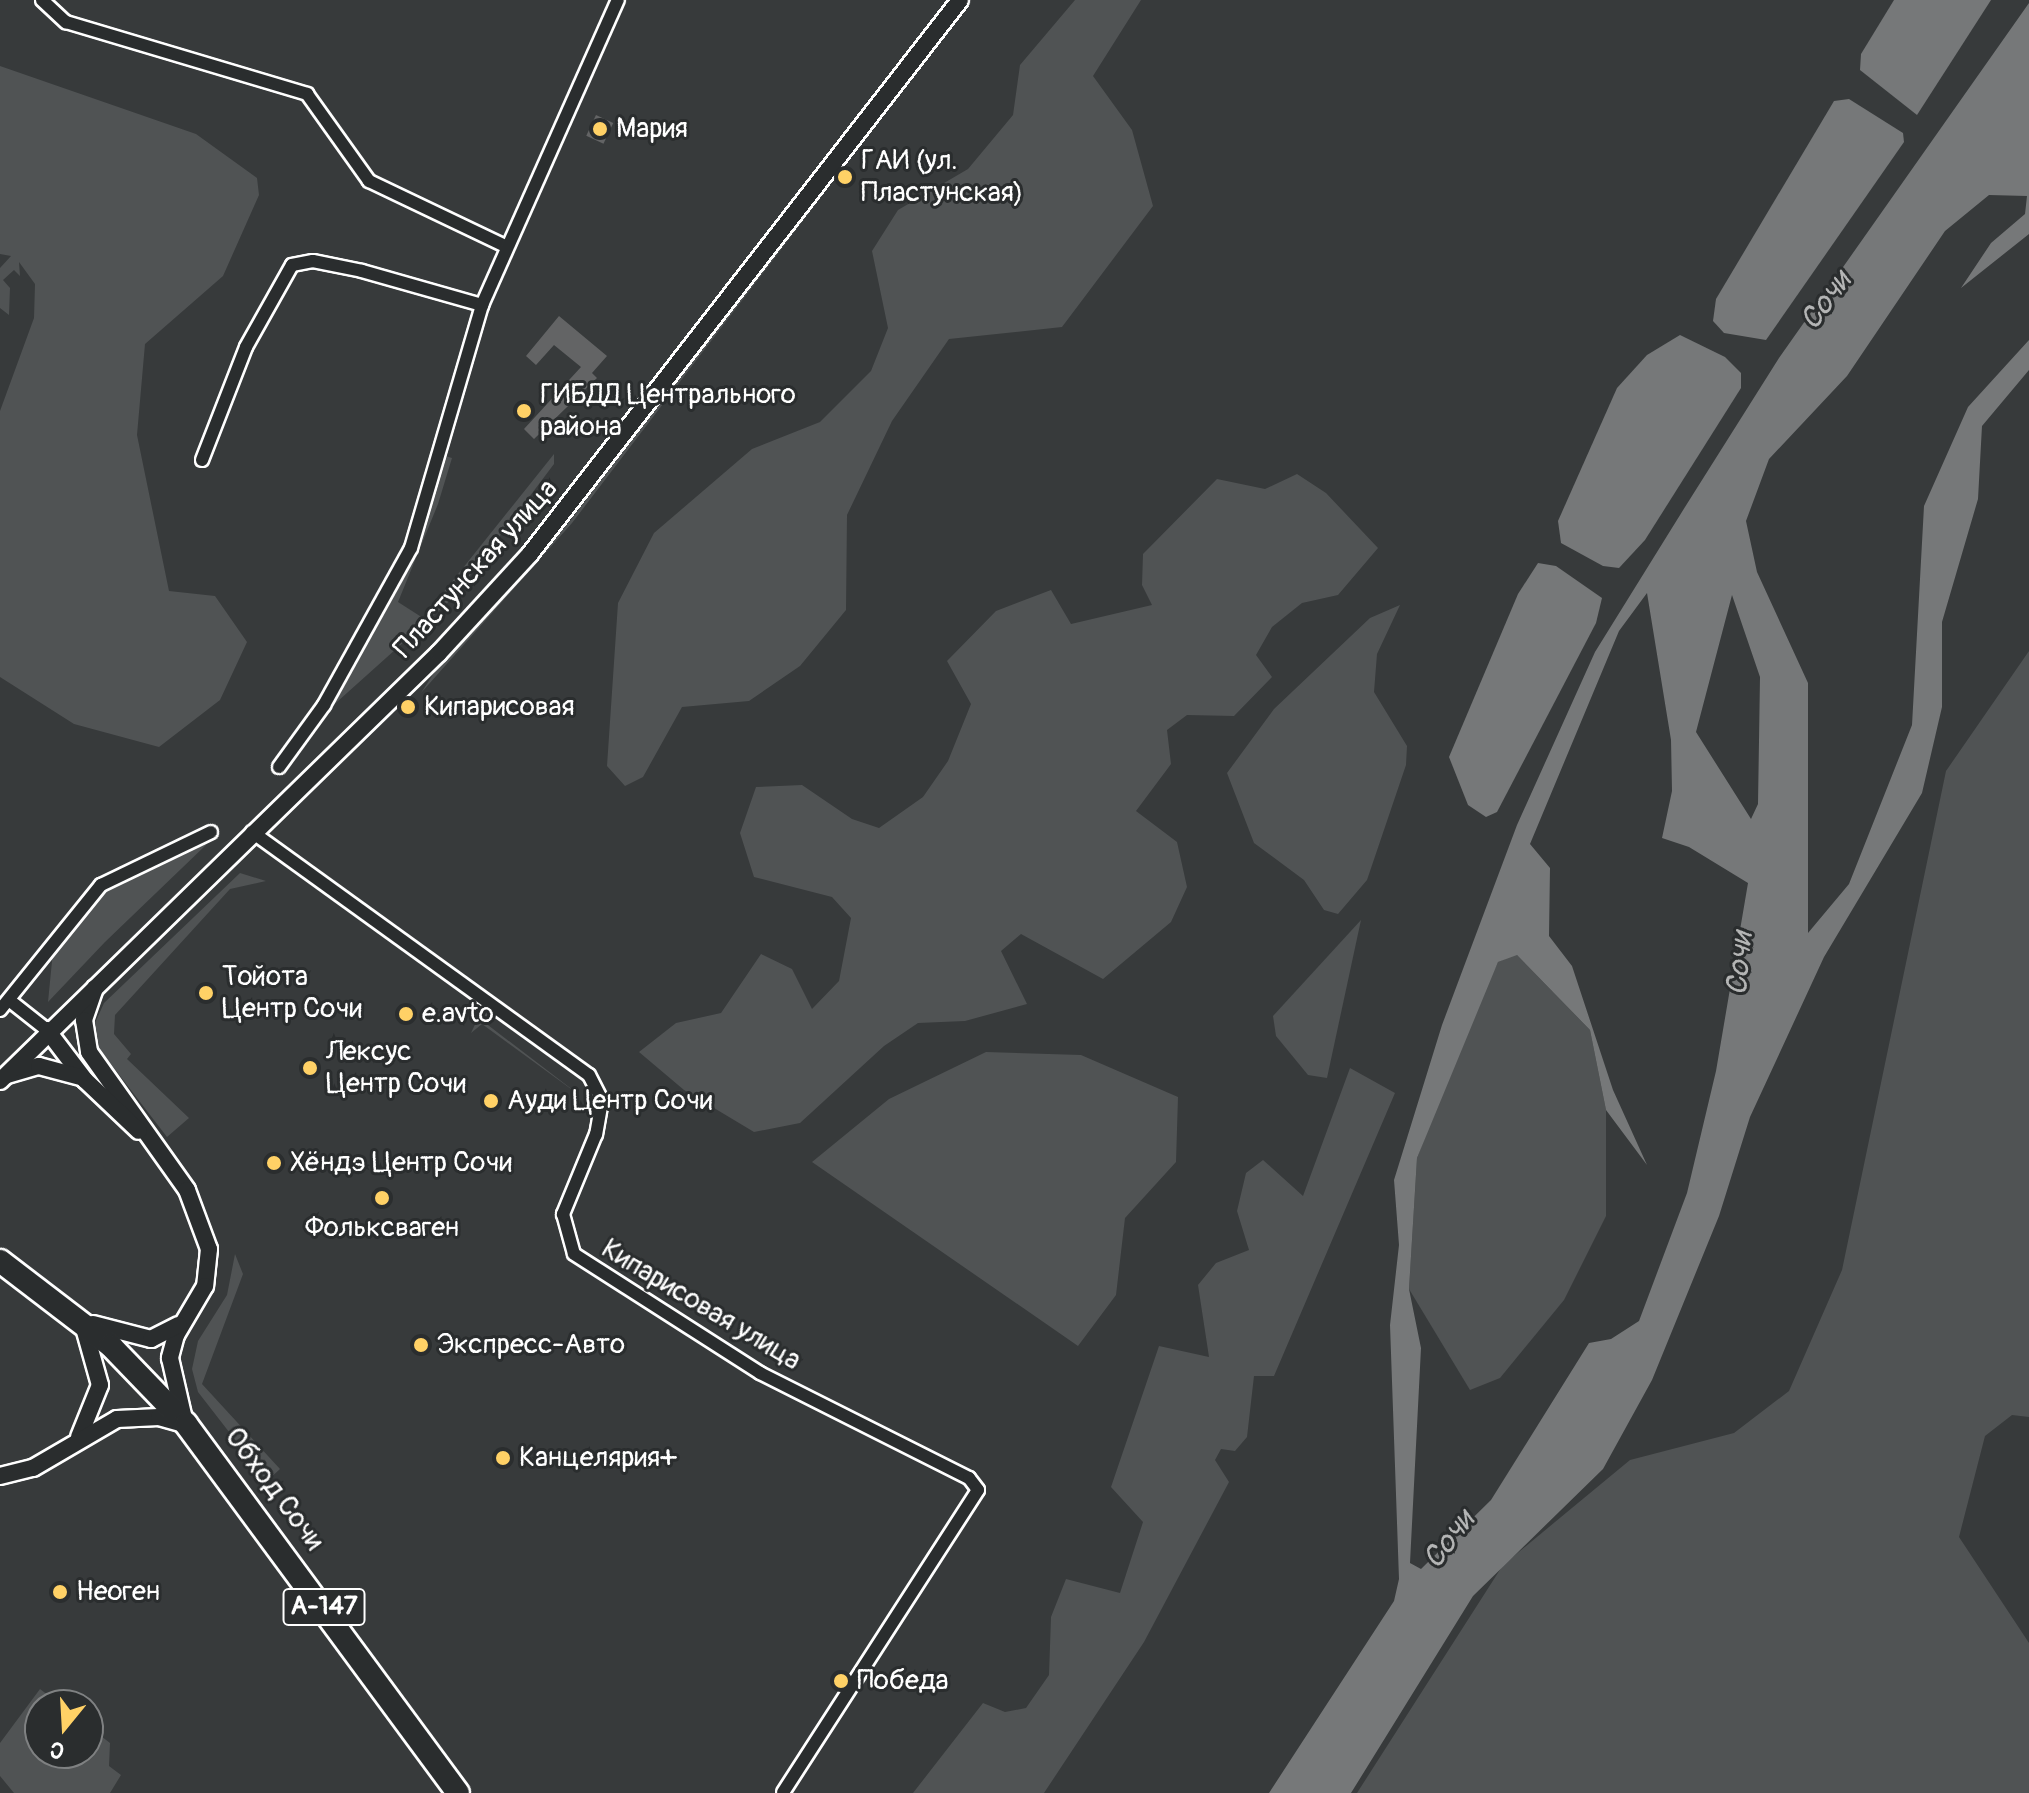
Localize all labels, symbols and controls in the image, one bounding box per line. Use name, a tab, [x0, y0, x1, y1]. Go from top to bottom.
place label: Мария	[616, 112, 688, 146]
marker: Мария	[591, 120, 609, 138]
place label: ГАИ (ул. Пластунская)	[861, 144, 1023, 210]
marker: ГАИ (ул. Пластунская)	[836, 168, 854, 186]
water label: Сочи	[1793, 265, 1859, 337]
place label: ГИБДД Центрального района	[540, 378, 796, 444]
marker: ГИБДД Центрального района	[515, 402, 533, 420]
street label: Пластунская улица	[387, 473, 565, 665]
place label: Кипарисовая	[424, 690, 575, 724]
marker: Кипарисовая	[399, 698, 417, 716]
water label: Сочи	[1719, 931, 1761, 997]
place label: Тойота Центр Сочи	[222, 960, 362, 1026]
marker: Тойота Центр Сочи	[197, 984, 215, 1002]
place label: e.avto	[422, 997, 494, 1031]
marker: e.avto	[397, 1005, 415, 1023]
place label: Лексус Центр Сочи	[326, 1035, 466, 1101]
marker: Лексус Центр Сочи	[301, 1059, 319, 1077]
place label: Ауди Центр Сочи	[507, 1084, 712, 1118]
marker: Ауди Центр Сочи	[482, 1092, 500, 1110]
place label: Хёндэ Центр Сочи	[290, 1146, 512, 1180]
marker: Хёндэ Центр Сочи	[265, 1154, 283, 1172]
marker: Фольксваген	[373, 1189, 391, 1207]
place label: Фольксваген	[305, 1211, 459, 1245]
street label: Кипарисовая улица	[595, 1232, 807, 1378]
place label: Экспресс-Авто	[437, 1328, 625, 1362]
marker: Экспресс-Авто	[412, 1336, 430, 1354]
street label: Обход Сочи	[217, 1421, 331, 1557]
place label: Канцелярия+	[519, 1441, 676, 1475]
marker: Канцелярия+	[494, 1449, 512, 1467]
water label: Сочи	[1416, 1504, 1482, 1576]
place label: Неоген	[76, 1575, 160, 1609]
marker: Неоген	[51, 1583, 69, 1601]
road number: А-147	[282, 1585, 366, 1629]
place label: Победа	[857, 1664, 949, 1698]
marker: Победа	[832, 1672, 850, 1690]
north arrow	[24, 1689, 104, 1769]
text: С	[46, 1735, 68, 1765]

